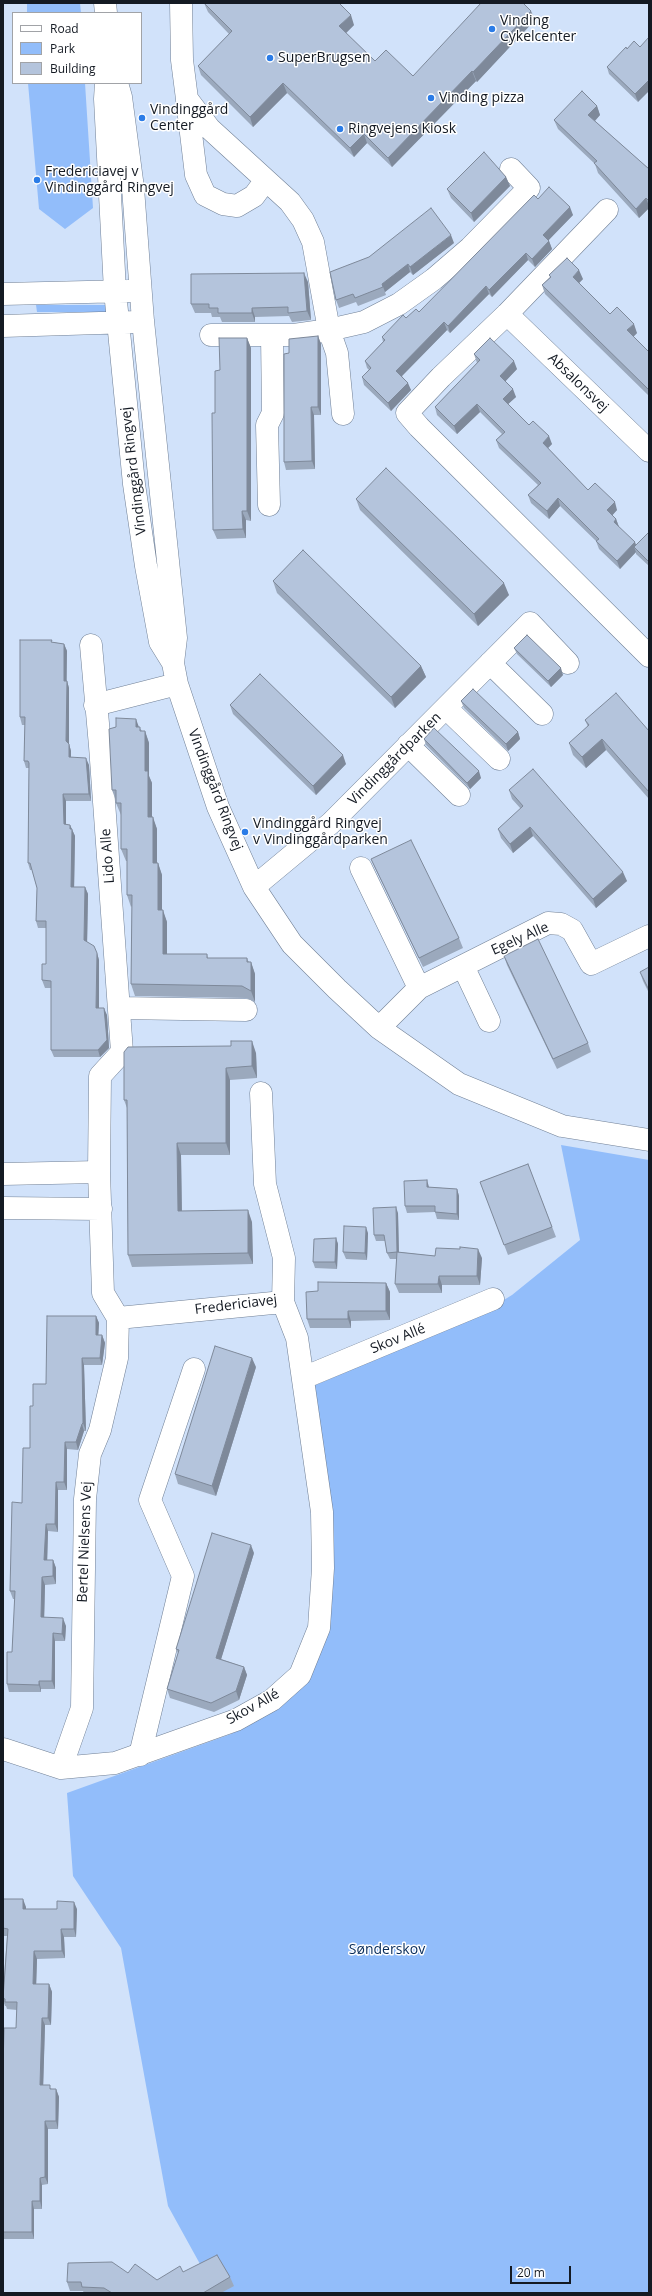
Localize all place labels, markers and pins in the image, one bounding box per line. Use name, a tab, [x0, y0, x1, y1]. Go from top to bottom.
place label: Vinding Cykelcenter	[500, 13, 576, 46]
marker: Vinding Cykelcenter	[487, 24, 497, 34]
place label: SuperBrugsen	[278, 50, 370, 66]
marker: SuperBrugsen	[265, 53, 275, 63]
place label: Vinding pizza	[439, 90, 524, 106]
marker: Vinding pizza	[426, 93, 436, 103]
place label: Vindinggård Center	[150, 102, 228, 134]
marker: Vindinggård Center	[137, 113, 147, 123]
place label: Ringvejens Kiosk	[348, 121, 456, 137]
marker: Ringvejens Kiosk	[335, 124, 345, 134]
place label: Fredericiavej v Vindinggård Ringvej	[45, 164, 174, 196]
marker: Fredericiavej v Vindinggård Ringvej	[32, 175, 42, 185]
place label: Vindinggård Ringvej v Vindinggårdparken	[253, 816, 388, 848]
marker: Vindinggård Ringvej v Vindinggårdparken	[240, 827, 250, 837]

